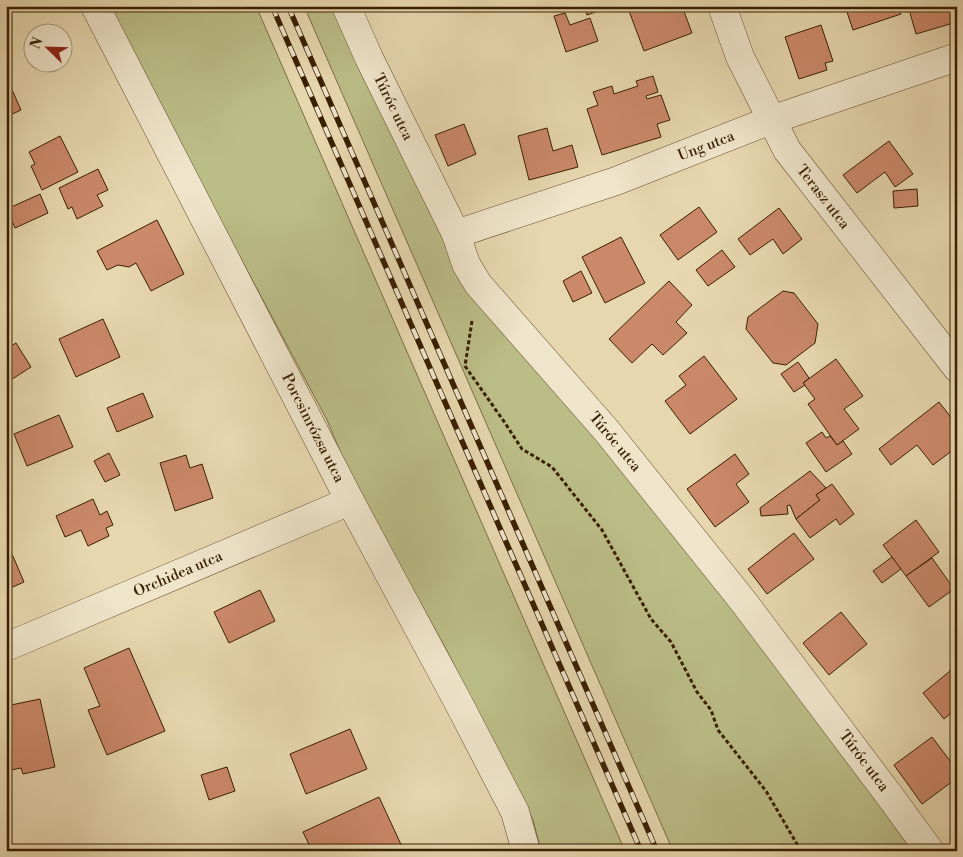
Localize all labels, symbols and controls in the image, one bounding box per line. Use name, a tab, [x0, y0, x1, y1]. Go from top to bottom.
north arrow	[22, 22, 72, 72]
text: N	[27, 35, 47, 52]
street label: Túróc utca	[369, 70, 418, 144]
street label: Ung utca	[675, 126, 737, 166]
street label: Terasz utca	[792, 161, 854, 233]
street label: Porcsinrózsa utca	[277, 370, 349, 486]
street label: Túróc utca	[585, 408, 646, 476]
street label: Orchidea utca	[131, 547, 226, 601]
street label: Túróc utca	[835, 726, 894, 796]

